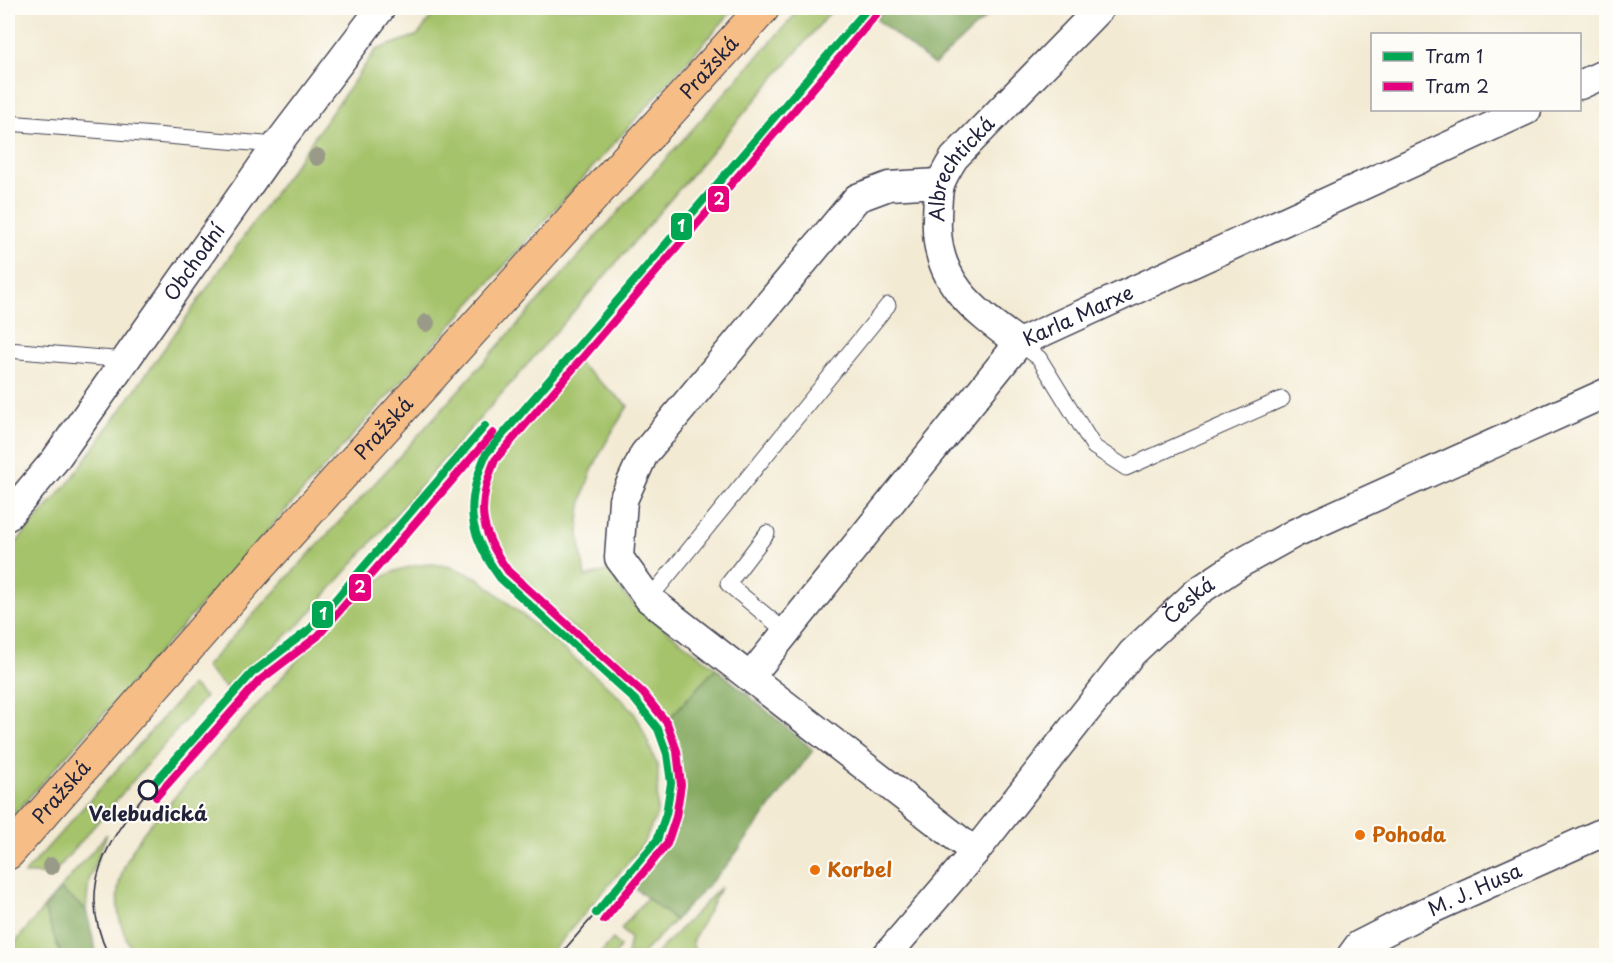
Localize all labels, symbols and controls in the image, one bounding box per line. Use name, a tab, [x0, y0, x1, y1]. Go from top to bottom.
street label: Pražská	[672, 28, 746, 105]
legend	[1371, 33, 1581, 111]
text: Tram 1	[1425, 42, 1483, 69]
text: Tram 2	[1425, 72, 1489, 99]
street label: Albrechtická	[921, 108, 1001, 222]
line badge: 2	[707, 185, 730, 213]
text: 2	[713, 186, 725, 210]
line badge: 1	[670, 212, 693, 241]
text: 1	[677, 213, 685, 237]
street label: Obchodní	[156, 217, 232, 307]
street label: Karla Marxe	[1018, 277, 1138, 353]
street label: Pražská	[346, 389, 420, 466]
street label: Česká	[1156, 568, 1220, 630]
line badge: 2	[348, 573, 372, 602]
text: 2	[354, 574, 366, 598]
line badge: 1	[311, 600, 334, 629]
text: 1	[319, 601, 327, 625]
street label: Pražská	[24, 752, 97, 830]
marker: Velebudická	[138, 780, 158, 800]
place label: Velebudická	[89, 798, 208, 828]
place label: Pohoda	[1372, 819, 1447, 849]
marker: Pohoda	[1353, 828, 1367, 842]
place label: Korbel	[827, 854, 892, 884]
street label: M. J. Husa	[1423, 854, 1527, 923]
marker: Korbel	[808, 863, 822, 877]

